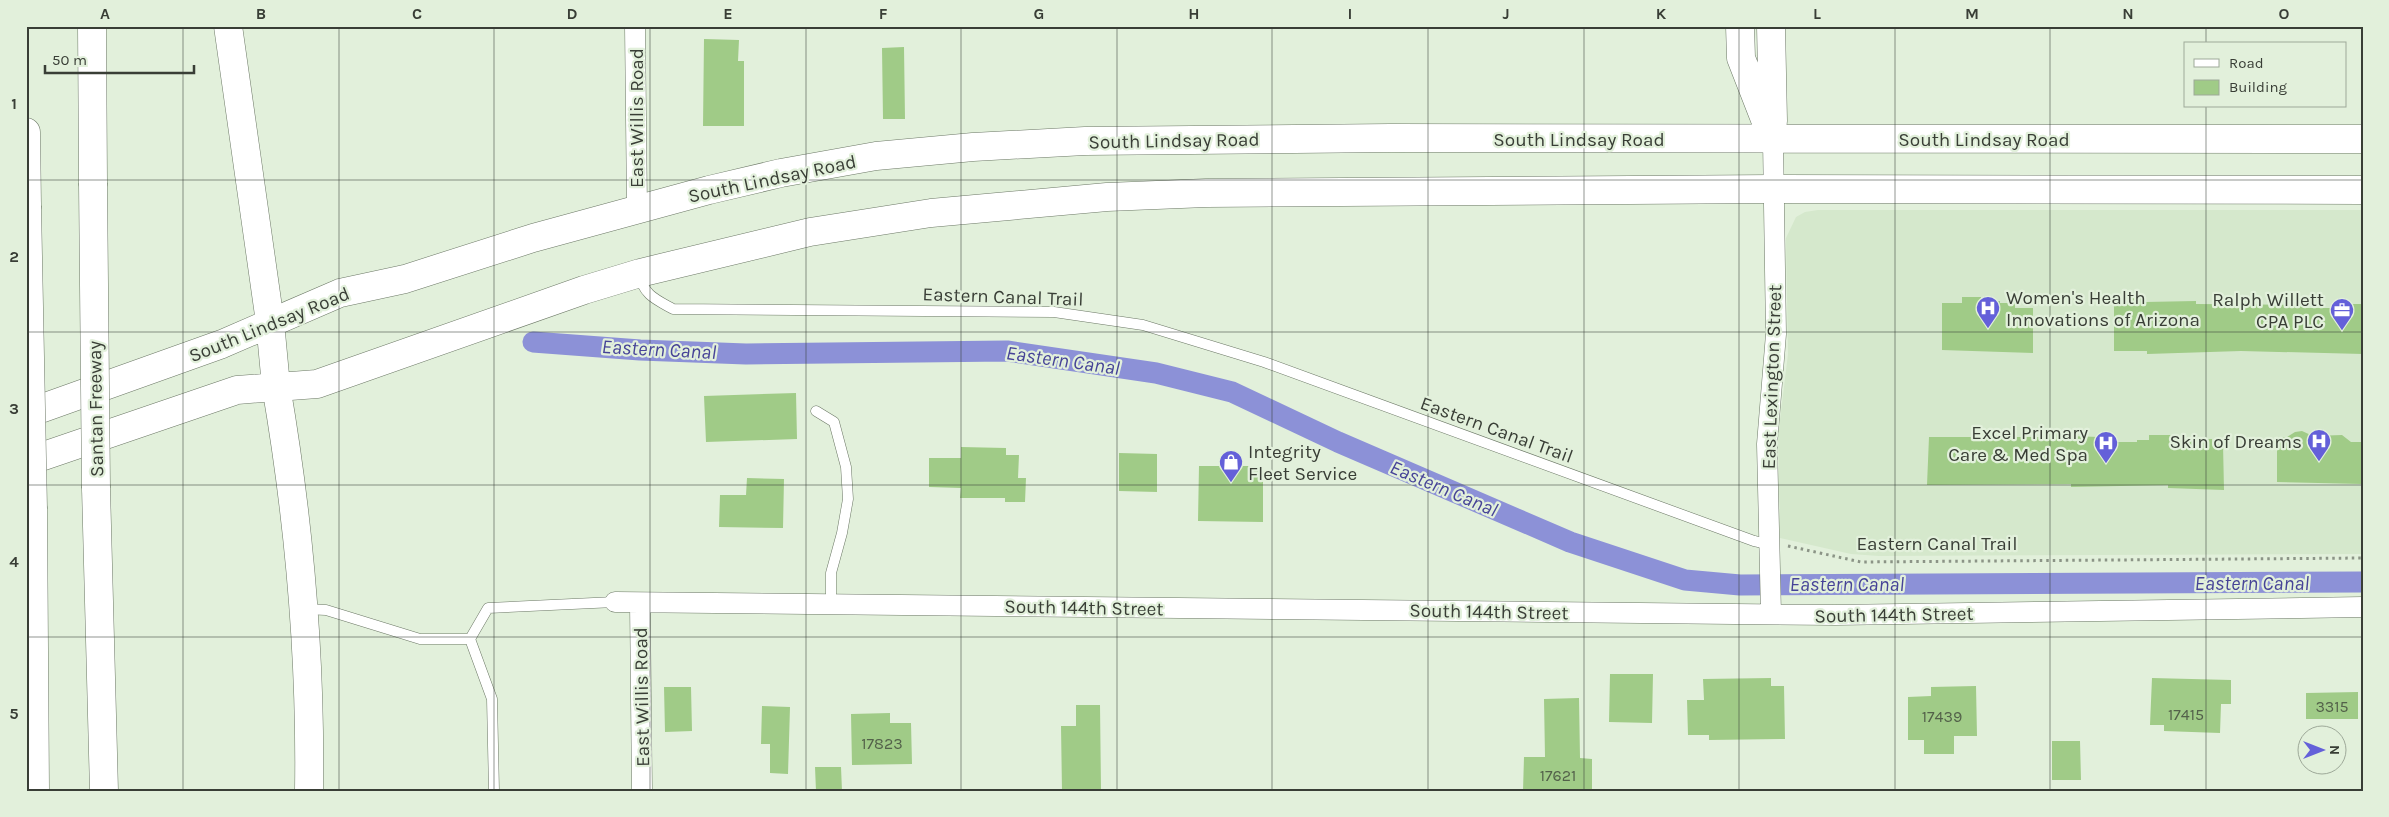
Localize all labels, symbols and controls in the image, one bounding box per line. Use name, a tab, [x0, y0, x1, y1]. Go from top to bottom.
text: A	[100, 4, 110, 23]
text: B	[256, 4, 266, 23]
text: C	[412, 4, 422, 23]
text: D	[567, 4, 578, 23]
text: E	[723, 4, 733, 23]
text: F	[879, 4, 888, 23]
text: G	[1034, 4, 1044, 23]
text: H	[1188, 4, 1200, 23]
text: I	[1348, 4, 1352, 23]
text: J	[1502, 4, 1510, 23]
text: K	[1656, 4, 1667, 23]
text: L	[1813, 4, 1821, 23]
text: M	[1965, 4, 1979, 23]
text: N	[2122, 4, 2134, 23]
text: O	[2279, 4, 2290, 23]
scale bar	[45, 42, 194, 74]
legend	[2184, 42, 2346, 108]
street label: East Willis Road	[626, 48, 648, 188]
text: 50 m	[52, 51, 87, 69]
text: Road	[2229, 54, 2264, 72]
text: Building	[2229, 78, 2287, 96]
text: 1	[11, 94, 17, 113]
street label: South Lindsay Road	[1088, 129, 1260, 153]
street label: South Lindsay Road	[1493, 129, 1665, 151]
street label: South Lindsay Road	[1898, 129, 2070, 151]
street label: South Lindsay Road	[686, 150, 858, 208]
text: 2	[9, 247, 19, 266]
street label: South Lindsay Road	[186, 283, 353, 367]
street label: Eastern Canal Trail	[922, 283, 1084, 311]
street label: East Lexington Street	[1758, 284, 1786, 470]
place label: Women's Health Innovations of Arizona	[2006, 287, 2200, 331]
place label: Ralph Willett CPA PLC	[2212, 289, 2324, 333]
hospital icon: Women's Health Innovations of Arizona	[1975, 295, 2001, 329]
office icon: Ralph Willett CPA PLC	[2329, 297, 2355, 331]
water label: Eastern Canal	[601, 335, 717, 364]
street label: Santan Freeway	[84, 340, 108, 477]
water label: Eastern Canal	[1004, 341, 1121, 380]
street label: Eastern Canal Trail	[1417, 392, 1576, 468]
text: 3	[9, 399, 19, 418]
place label: Excel Primary Care & Med Spa	[1948, 422, 2088, 466]
hospital icon: Skin of Dreams	[2306, 428, 2332, 462]
hospital icon: Excel Primary Care & Med Spa	[2093, 430, 2119, 464]
place label: Skin of Dreams	[2169, 431, 2302, 453]
place label: Integrity Fleet Service	[1248, 441, 1357, 485]
shop icon: Integrity Fleet Service	[1218, 449, 1244, 483]
water label: Eastern Canal	[1386, 455, 1501, 521]
street label: Eastern Canal Trail	[1856, 533, 2018, 555]
text: 4	[9, 552, 19, 571]
water label: Eastern Canal	[2195, 572, 2309, 595]
water label: Eastern Canal	[1790, 573, 1904, 596]
street label: South 144th Street	[1004, 596, 1164, 620]
street label: South 144th Street	[1409, 600, 1569, 624]
street label: South 144th Street	[1814, 603, 1974, 627]
street label: East Willis Road	[630, 627, 654, 767]
house number: 3315	[2315, 697, 2349, 716]
text: 5	[9, 704, 19, 723]
house number: 17415	[2168, 705, 2204, 724]
house number: 17439	[1922, 707, 1962, 726]
north arrow	[2296, 724, 2346, 774]
house number: 17823	[861, 734, 903, 753]
text: N	[2326, 745, 2343, 755]
house number: 17621	[1540, 766, 1576, 785]

